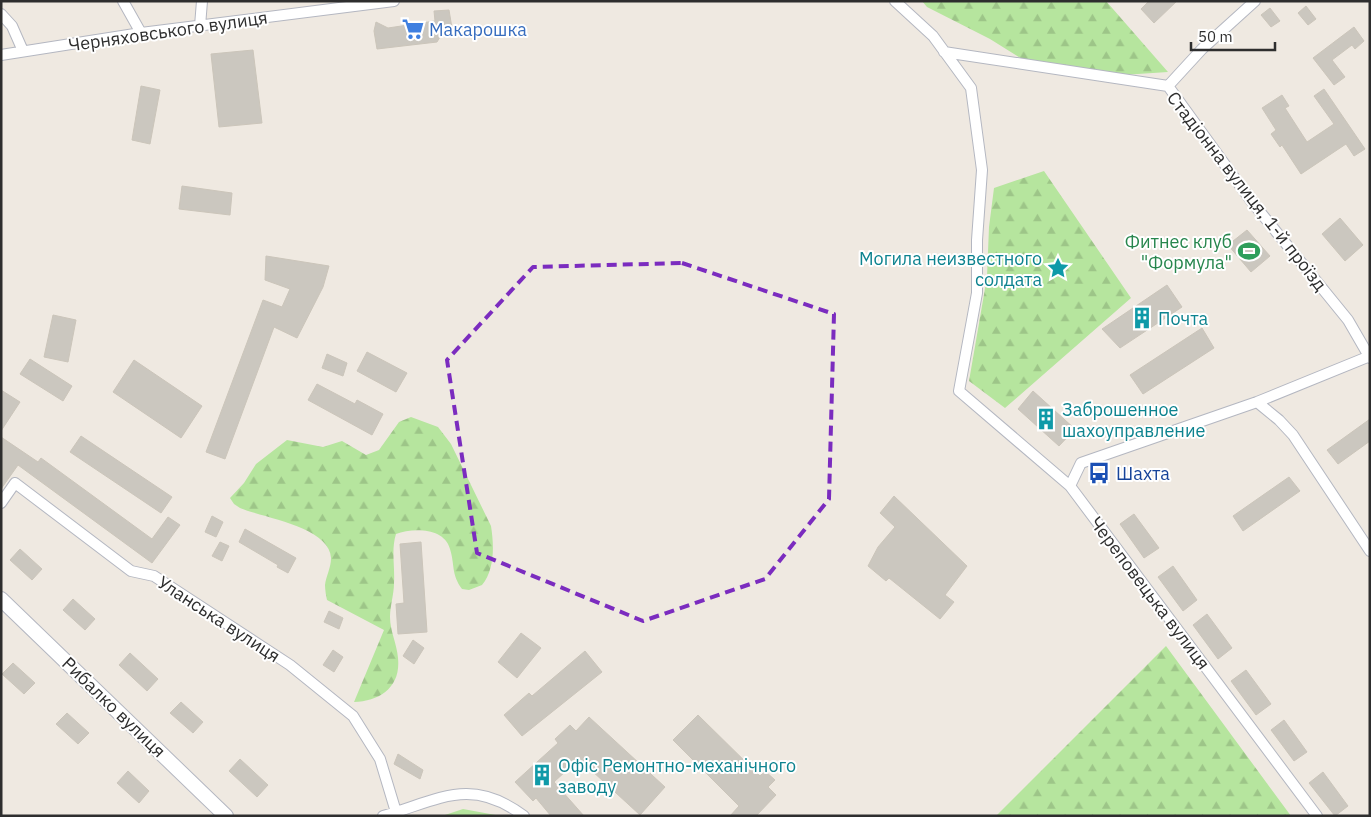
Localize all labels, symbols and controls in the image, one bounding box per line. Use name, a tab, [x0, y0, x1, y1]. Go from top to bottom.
street label: Черняховського вулиця	[67, 6, 269, 56]
supermarket icon: Макарошка	[400, 16, 426, 42]
place label: Макарошка	[429, 18, 527, 41]
scale bar	[1191, 20, 1275, 52]
text: 50 m	[1198, 27, 1233, 46]
street label: Стадіонна вулиця, 1-й проїзд	[1162, 87, 1332, 295]
place label: Фитнес клуб "Формула"	[1125, 230, 1232, 274]
sports icon: Фитнес клуб "Формула"	[1236, 238, 1262, 264]
place label: Могила неизвестного солдата	[859, 247, 1042, 291]
place icon: Могила неизвестного солдата	[1045, 255, 1071, 281]
building icon: Почта	[1129, 305, 1155, 331]
place label: Почта	[1158, 307, 1208, 330]
place label: Заброшенное шахоуправление	[1062, 398, 1205, 442]
building icon: Заброшенное шахоуправление	[1033, 406, 1059, 432]
bus stop icon: Шахта	[1086, 460, 1112, 486]
place label: Шахта	[1116, 462, 1170, 485]
street label: Череповецька вулиця	[1085, 512, 1215, 674]
street label: Уланська вулиця	[153, 571, 285, 667]
street label: Рибалко вулиця	[57, 652, 171, 762]
place label: Офіс Ремонтно-механічного заводу	[558, 754, 796, 798]
building icon: Офіс Ремонтно-механічного заводу	[529, 762, 555, 788]

